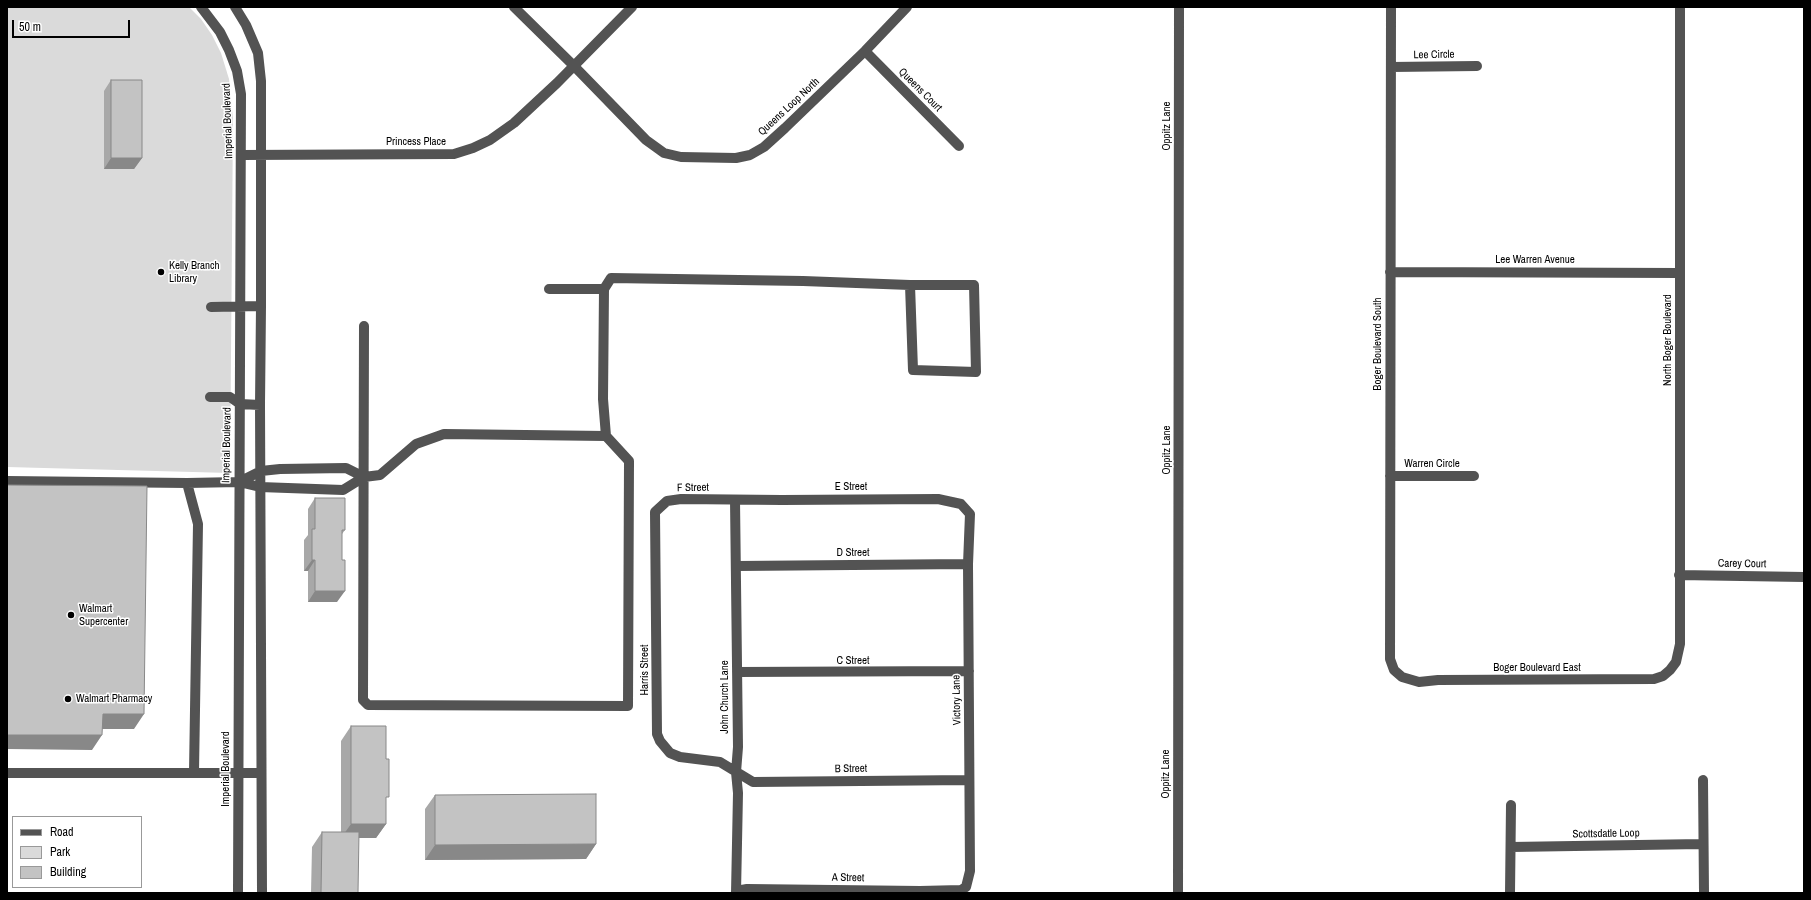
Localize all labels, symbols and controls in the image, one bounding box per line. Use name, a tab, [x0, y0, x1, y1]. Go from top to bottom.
scale bar	[14, 12, 132, 38]
text: 50 m	[19, 19, 41, 35]
street label: Lee Circle	[1413, 48, 1455, 62]
street label: Queens Court	[895, 65, 945, 115]
street label: Queens Loop North	[756, 75, 822, 139]
street label: Imperial Boulevard	[220, 83, 236, 159]
street label: Oppitz Lane	[1160, 101, 1174, 151]
street label: Princess Place	[386, 135, 446, 149]
street label: Lee Warren Avenue	[1495, 253, 1575, 267]
place label: Kelly Branch Library	[169, 259, 220, 285]
marker: Kelly Branch Library	[156, 267, 166, 277]
street label: North Boger Boulevard	[1661, 294, 1675, 386]
street label: Boger Boulevard South	[1371, 297, 1385, 391]
street label: Imperial Boulevard	[220, 407, 234, 483]
street label: Oppitz Lane	[1160, 425, 1174, 475]
street label: Warren Circle	[1404, 457, 1460, 471]
street label: E Street	[835, 480, 867, 494]
street label: F Street	[677, 481, 709, 495]
street label: D Street	[836, 546, 870, 560]
street label: Carey Court	[1718, 557, 1766, 571]
place label: Walmart Supercenter	[79, 602, 128, 628]
marker: Walmart Supercenter	[66, 610, 76, 620]
street label: Harris Street	[638, 644, 652, 696]
street label: C Street	[836, 654, 870, 668]
street label: John Church Lane	[718, 660, 732, 734]
street label: Boger Boulevard East	[1493, 661, 1581, 675]
street label: Victory Lane	[950, 675, 964, 725]
place label: Walmart Pharmacy	[76, 692, 152, 706]
marker: Walmart Pharmacy	[63, 694, 73, 704]
street label: Imperial Boulevard	[219, 731, 233, 807]
street label: Oppitz Lane	[1159, 749, 1173, 799]
street label: B Street	[835, 762, 867, 776]
legend	[12, 816, 142, 888]
text: Road	[50, 824, 74, 840]
street label: Scottsdatle Loop	[1572, 827, 1640, 841]
text: Park	[50, 844, 70, 860]
text: Building	[50, 864, 86, 880]
street label: A Street	[832, 871, 864, 885]

